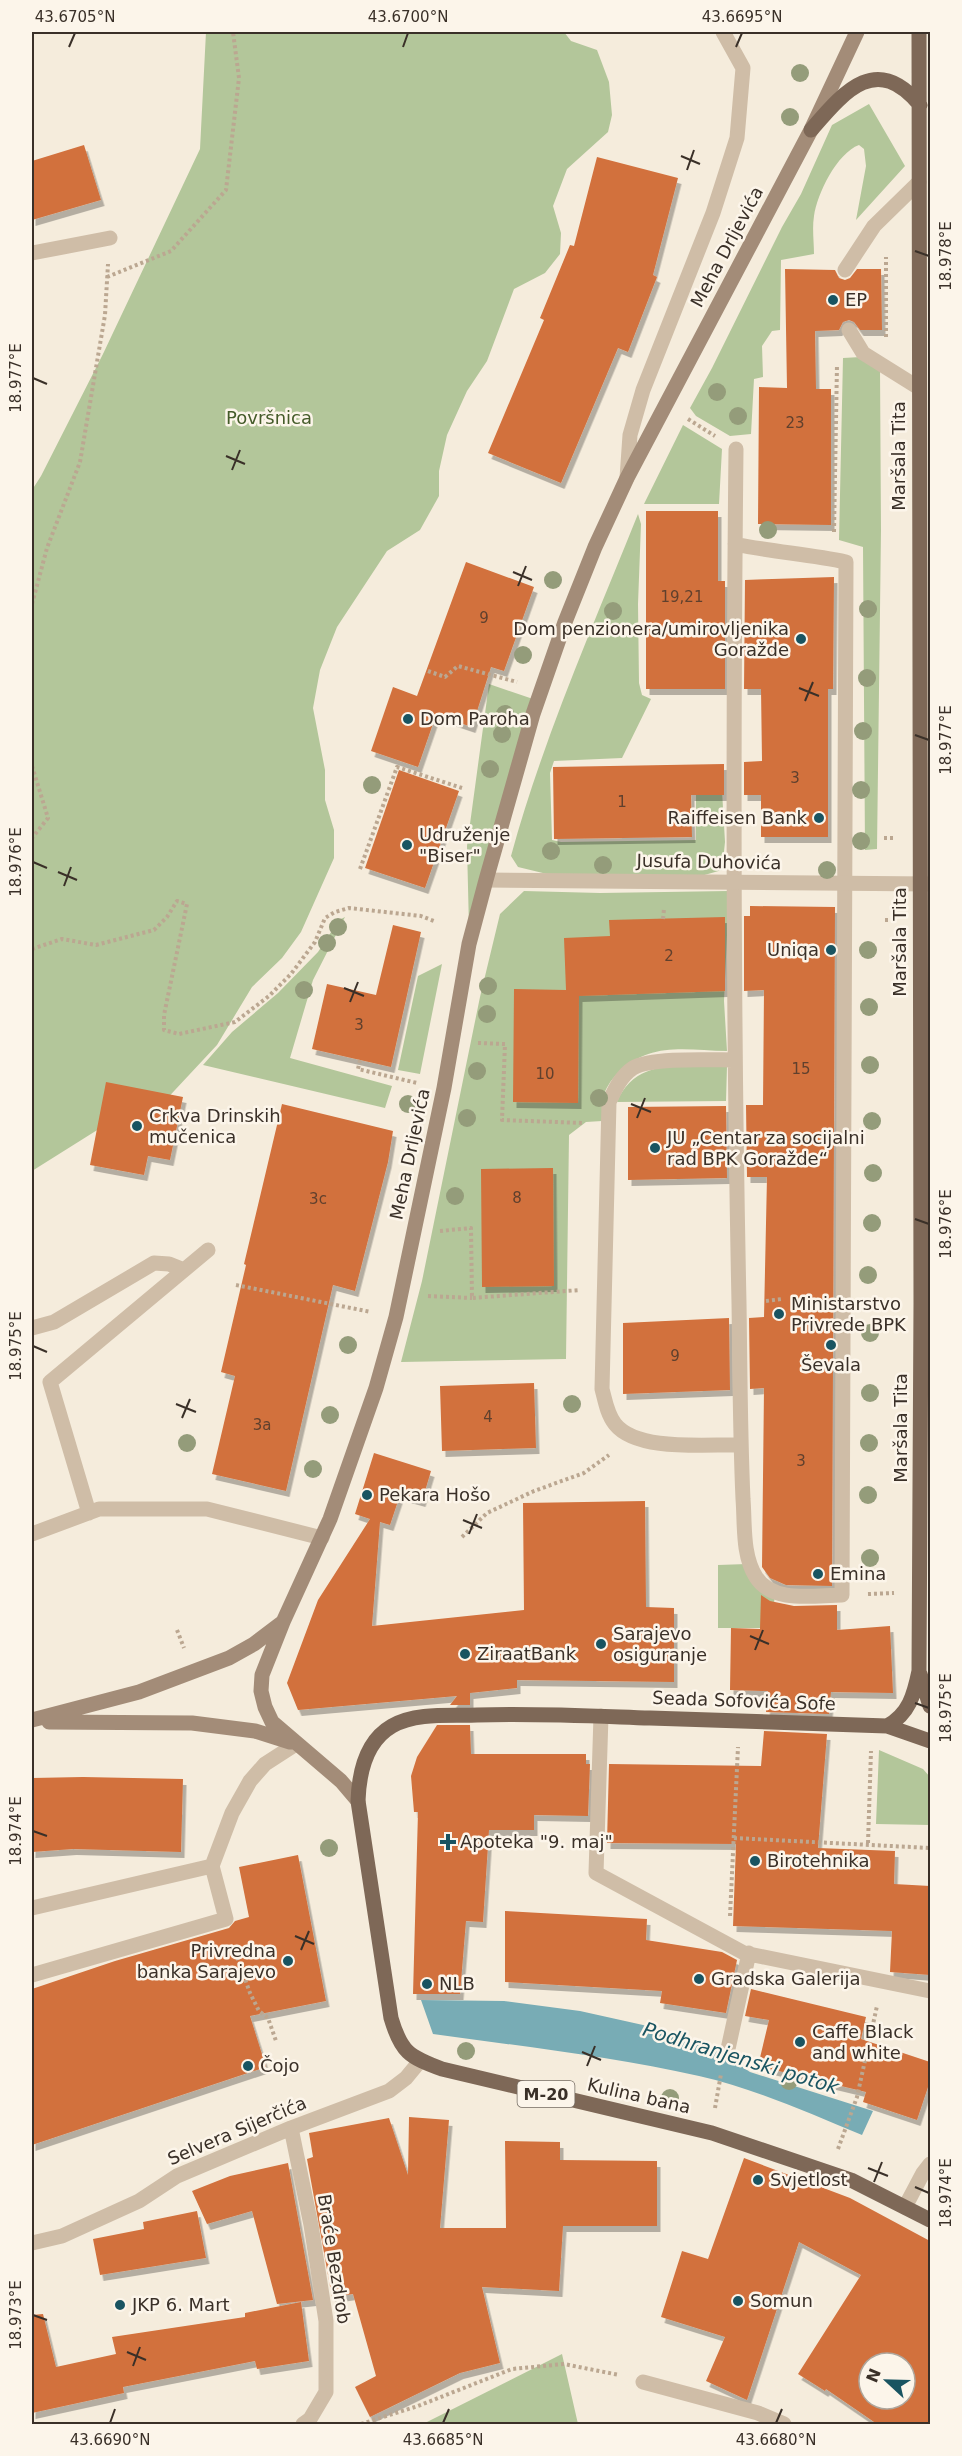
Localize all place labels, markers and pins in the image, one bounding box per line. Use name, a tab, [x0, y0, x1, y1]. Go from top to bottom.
place label: EP	[845, 289, 867, 310]
marker: EP	[826, 293, 840, 307]
place label: Dom penzionera/umirovljenika Goražde	[513, 618, 789, 660]
marker: Dom penzionera/umirovljenika Goražde	[794, 632, 808, 646]
place label: Dom Paroha	[420, 708, 530, 729]
marker: Dom Paroha	[401, 712, 415, 726]
place label: Raiffeisen Bank	[668, 807, 808, 828]
marker: Raiffeisen Bank	[812, 811, 826, 825]
place label: Udruženje "Biser"	[419, 824, 510, 866]
marker: Udruženje "Biser"	[400, 838, 414, 852]
place label: Uniqa	[767, 939, 819, 960]
marker: Uniqa	[824, 943, 838, 957]
place label: Crkva Drinskih mučenica	[149, 1105, 281, 1147]
marker: Crkva Drinskih mučenica	[130, 1119, 144, 1133]
place label: JU „Centar za socijalni rad BPK Goražde“	[666, 1127, 865, 1169]
marker: JU „Centar za socijalni rad BPK Goražde“	[648, 1141, 662, 1155]
place label: Ministarstvo Privrede BPK	[791, 1293, 907, 1335]
marker: Ministarstvo Privrede BPK	[772, 1307, 786, 1321]
marker: Ševala	[824, 1338, 838, 1352]
place label: Ševala	[801, 1354, 861, 1375]
place label: Pekara Hošo	[379, 1484, 491, 1505]
marker: Pekara Hošo	[360, 1488, 374, 1502]
place label: Emina	[830, 1563, 886, 1584]
marker: Emina	[811, 1567, 825, 1581]
place label: Sarajevo osiguranje	[613, 1623, 707, 1665]
marker: Sarajevo osiguranje	[594, 1637, 608, 1651]
place label: ZiraatBank	[477, 1643, 577, 1664]
marker: ZiraatBank	[458, 1647, 472, 1661]
place label: Apoteka "9. maj"	[460, 1831, 613, 1852]
marker: Apoteka "9. maj"	[441, 1835, 455, 1849]
place label: Birotehnika	[767, 1850, 869, 1871]
marker: Birotehnika	[748, 1854, 762, 1868]
place label: Privredna banka Sarajevo	[137, 1940, 276, 1982]
marker: Privredna banka Sarajevo	[281, 1954, 295, 1968]
place label: Gradska Galerija	[711, 1968, 861, 1989]
marker: Gradska Galerija	[692, 1972, 706, 1986]
place label: NLB	[439, 1973, 475, 1994]
marker: NLB	[420, 1977, 434, 1991]
place label: Caffe Black and white	[812, 2021, 914, 2063]
marker: Caffe Black and white	[793, 2035, 807, 2049]
place label: Čojo	[260, 2055, 300, 2076]
marker: Čojo	[241, 2059, 255, 2073]
place label: Svjetlost	[770, 2169, 848, 2190]
marker: Svjetlost	[751, 2173, 765, 2187]
place label: Somun	[750, 2290, 813, 2311]
place label: JKP 6. Mart	[131, 2294, 230, 2315]
marker: Somun	[731, 2294, 745, 2308]
marker: JKP 6. Mart	[113, 2298, 127, 2312]

